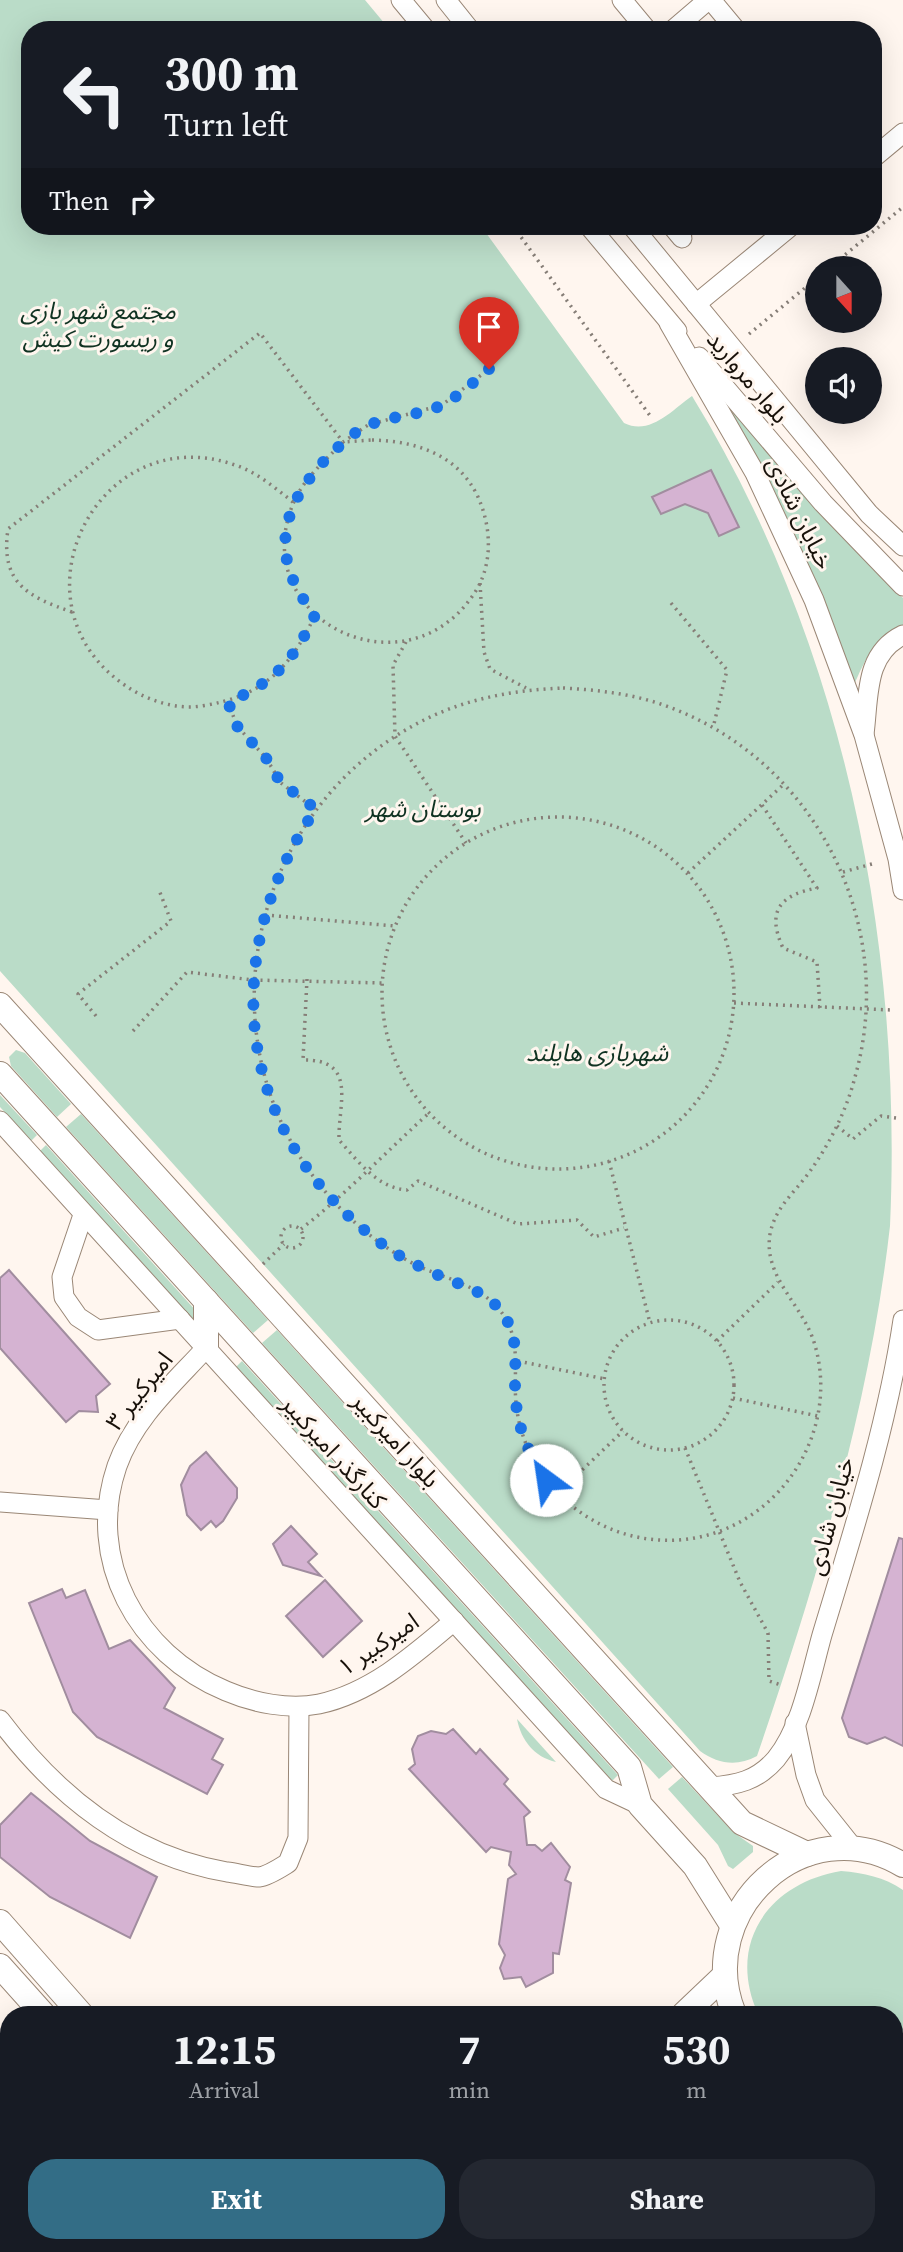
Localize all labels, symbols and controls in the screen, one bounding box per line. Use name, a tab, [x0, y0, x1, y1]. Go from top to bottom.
text: 300 m	[164, 39, 299, 106]
icon: left	[49, 49, 140, 140]
text: Turn left	[164, 103, 288, 147]
icon: right	[123, 182, 161, 220]
text: Then	[49, 183, 109, 219]
north arrow	[805, 256, 882, 332]
map controls	[805, 256, 882, 424]
park label: مجتمع شهر بازی و ریسورت کیش	[20, 294, 176, 355]
pin	[459, 297, 519, 369]
icon: arrive	[470, 308, 508, 346]
street label: بلوار مروارید	[699, 324, 797, 430]
button: sound	[805, 347, 882, 424]
street label: خیابان شادی	[759, 451, 841, 575]
park label: بوستان شهر	[363, 792, 481, 825]
park label: شهربازی هایلند	[526, 1036, 668, 1069]
street label: امیرکبیر ۳	[98, 1345, 180, 1437]
street label: بلوار امیرکبیر	[344, 1385, 448, 1495]
street label: کنارگذر امیرکبیر	[273, 1387, 395, 1517]
position arrow	[509, 1443, 583, 1517]
street label: خیابان شادی	[798, 1453, 862, 1579]
street label: امیرکبیر ۱	[331, 1605, 425, 1683]
text: 12:15	[172, 2020, 276, 2078]
text: 7	[458, 2020, 481, 2078]
text: 530	[662, 2020, 731, 2078]
text: Arrival	[189, 2074, 260, 2106]
text: min	[448, 2074, 490, 2106]
text: m	[686, 2074, 707, 2106]
button: Exit	[28, 2159, 445, 2239]
button: Share	[459, 2159, 875, 2239]

